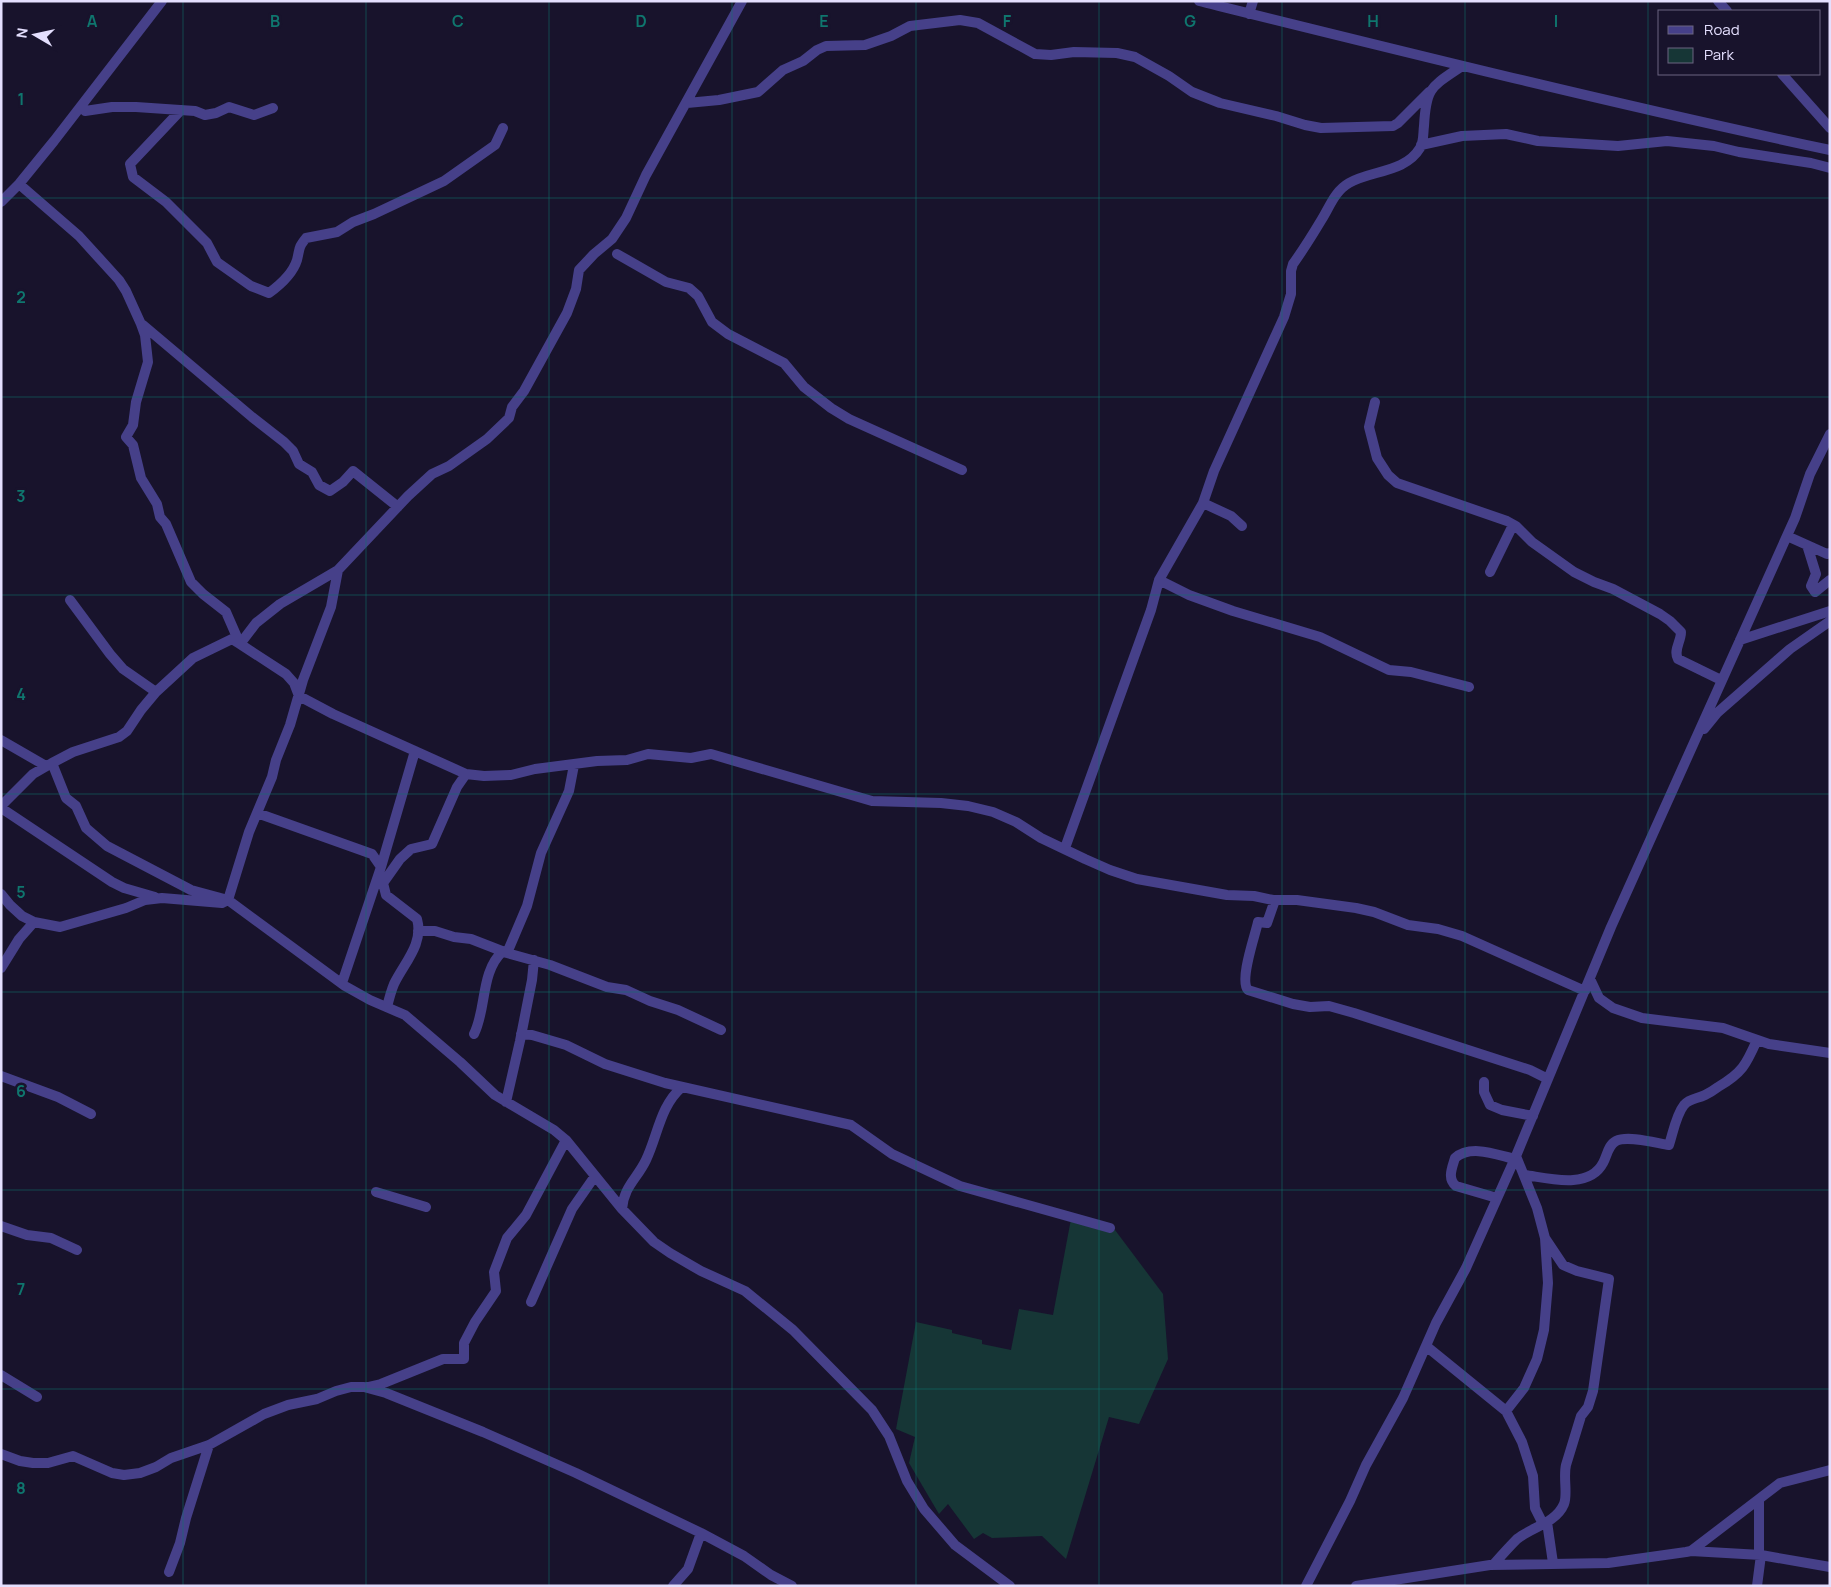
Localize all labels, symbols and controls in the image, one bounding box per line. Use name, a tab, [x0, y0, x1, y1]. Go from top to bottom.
north arrow	[10, 10, 60, 60]
text: A	[87, 10, 98, 32]
text: B	[270, 10, 280, 32]
text: C	[452, 10, 464, 32]
text: D	[635, 10, 647, 32]
text: E	[819, 10, 829, 32]
text: F	[1003, 10, 1012, 32]
text: G	[1184, 10, 1196, 32]
text: H	[1367, 10, 1379, 32]
text: I	[1554, 10, 1558, 32]
legend	[1658, 10, 1821, 75]
text: Road	[1704, 19, 1740, 40]
text: N	[11, 26, 32, 39]
text: Park	[1704, 44, 1734, 65]
text: 1	[17, 88, 25, 110]
text: 2	[16, 286, 26, 308]
text: 3	[16, 485, 26, 507]
text: 4	[16, 683, 26, 705]
text: 5	[16, 881, 26, 903]
text: 6	[16, 1080, 26, 1102]
text: 7	[17, 1278, 25, 1300]
text: 8	[16, 1477, 26, 1499]

